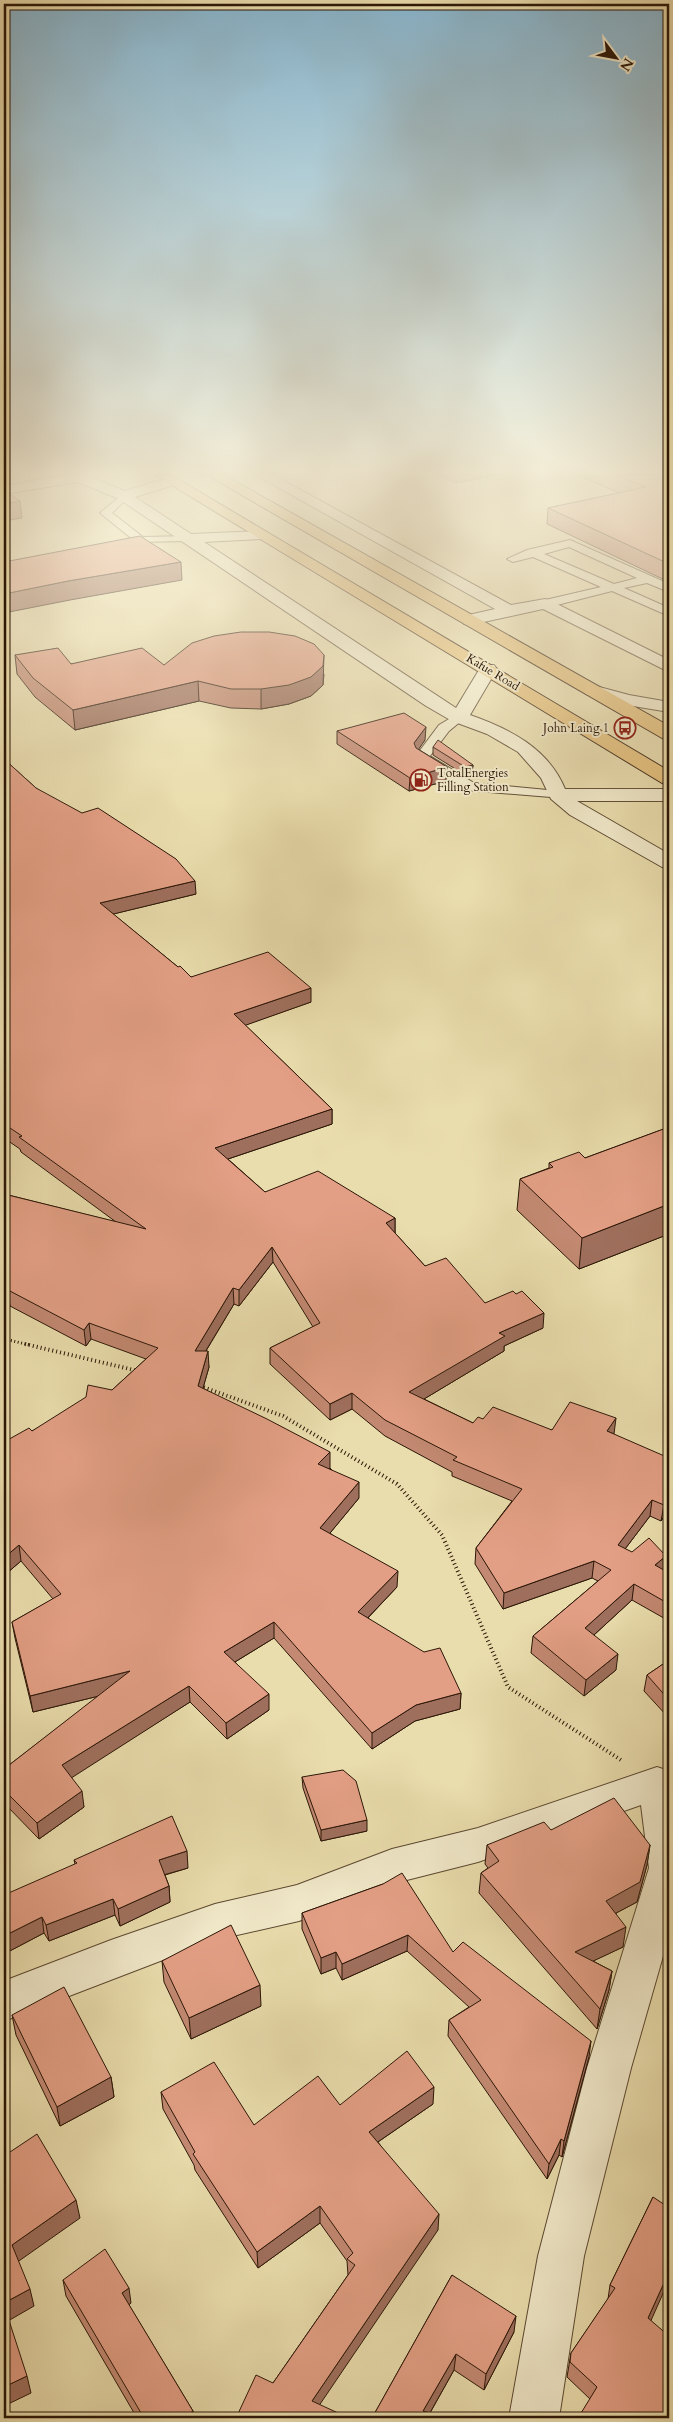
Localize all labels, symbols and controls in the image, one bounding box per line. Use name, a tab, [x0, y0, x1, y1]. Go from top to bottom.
north arrow	[590, 32, 640, 82]
text: N	[615, 54, 638, 75]
street label: Kafue Road	[463, 650, 523, 694]
bus stop icon: John Laing 1	[613, 716, 637, 740]
place label: John Laing 1	[541, 720, 609, 736]
place label: TotalEnergies Filling Station	[437, 765, 509, 795]
fuel station icon: TotalEnergies Filling Station	[409, 768, 433, 792]

